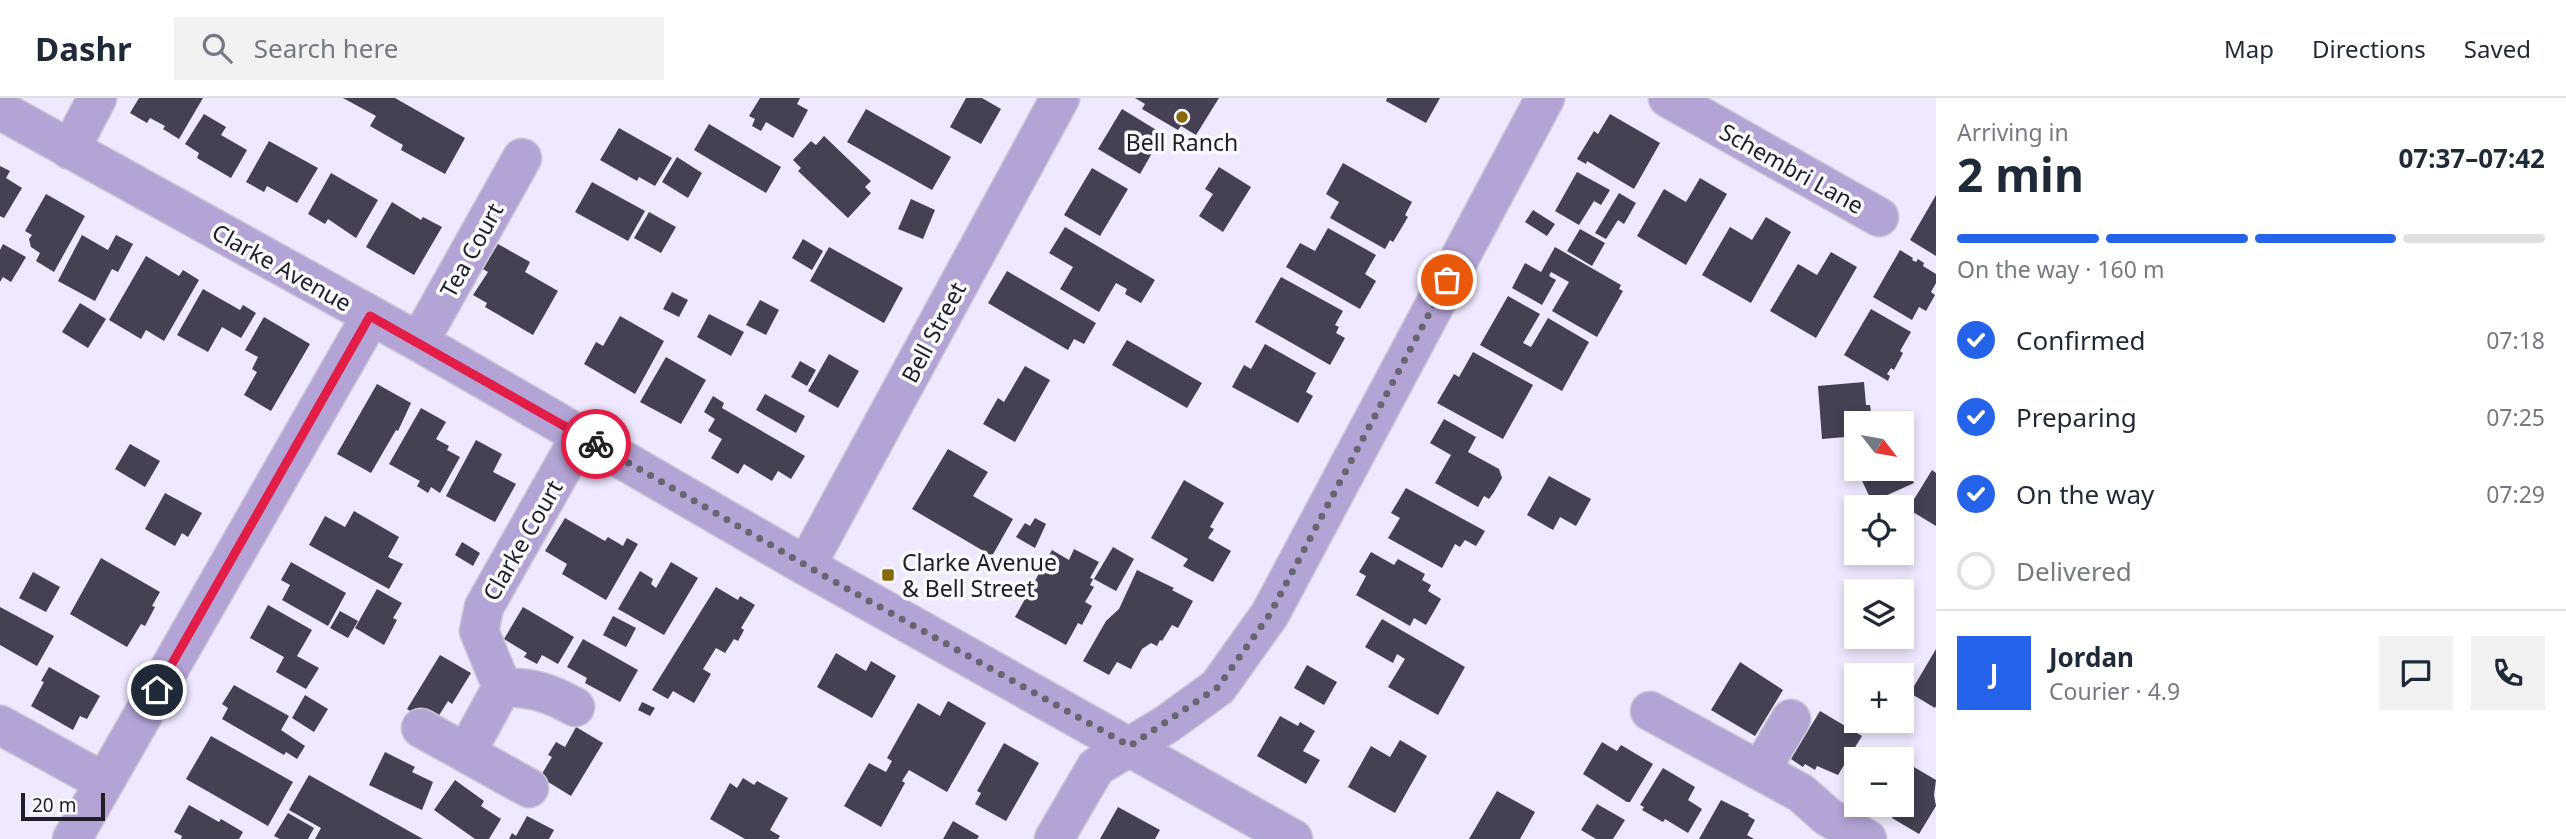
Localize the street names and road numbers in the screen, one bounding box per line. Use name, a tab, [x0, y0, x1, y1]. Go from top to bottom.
street label: Schembri Lane	[1714, 115, 1870, 221]
street label: Tea Court	[432, 197, 510, 303]
street label: Clarke Avenue	[207, 215, 357, 319]
street label: Bell Street	[893, 276, 973, 388]
street label: Clarke Court	[474, 474, 570, 606]

